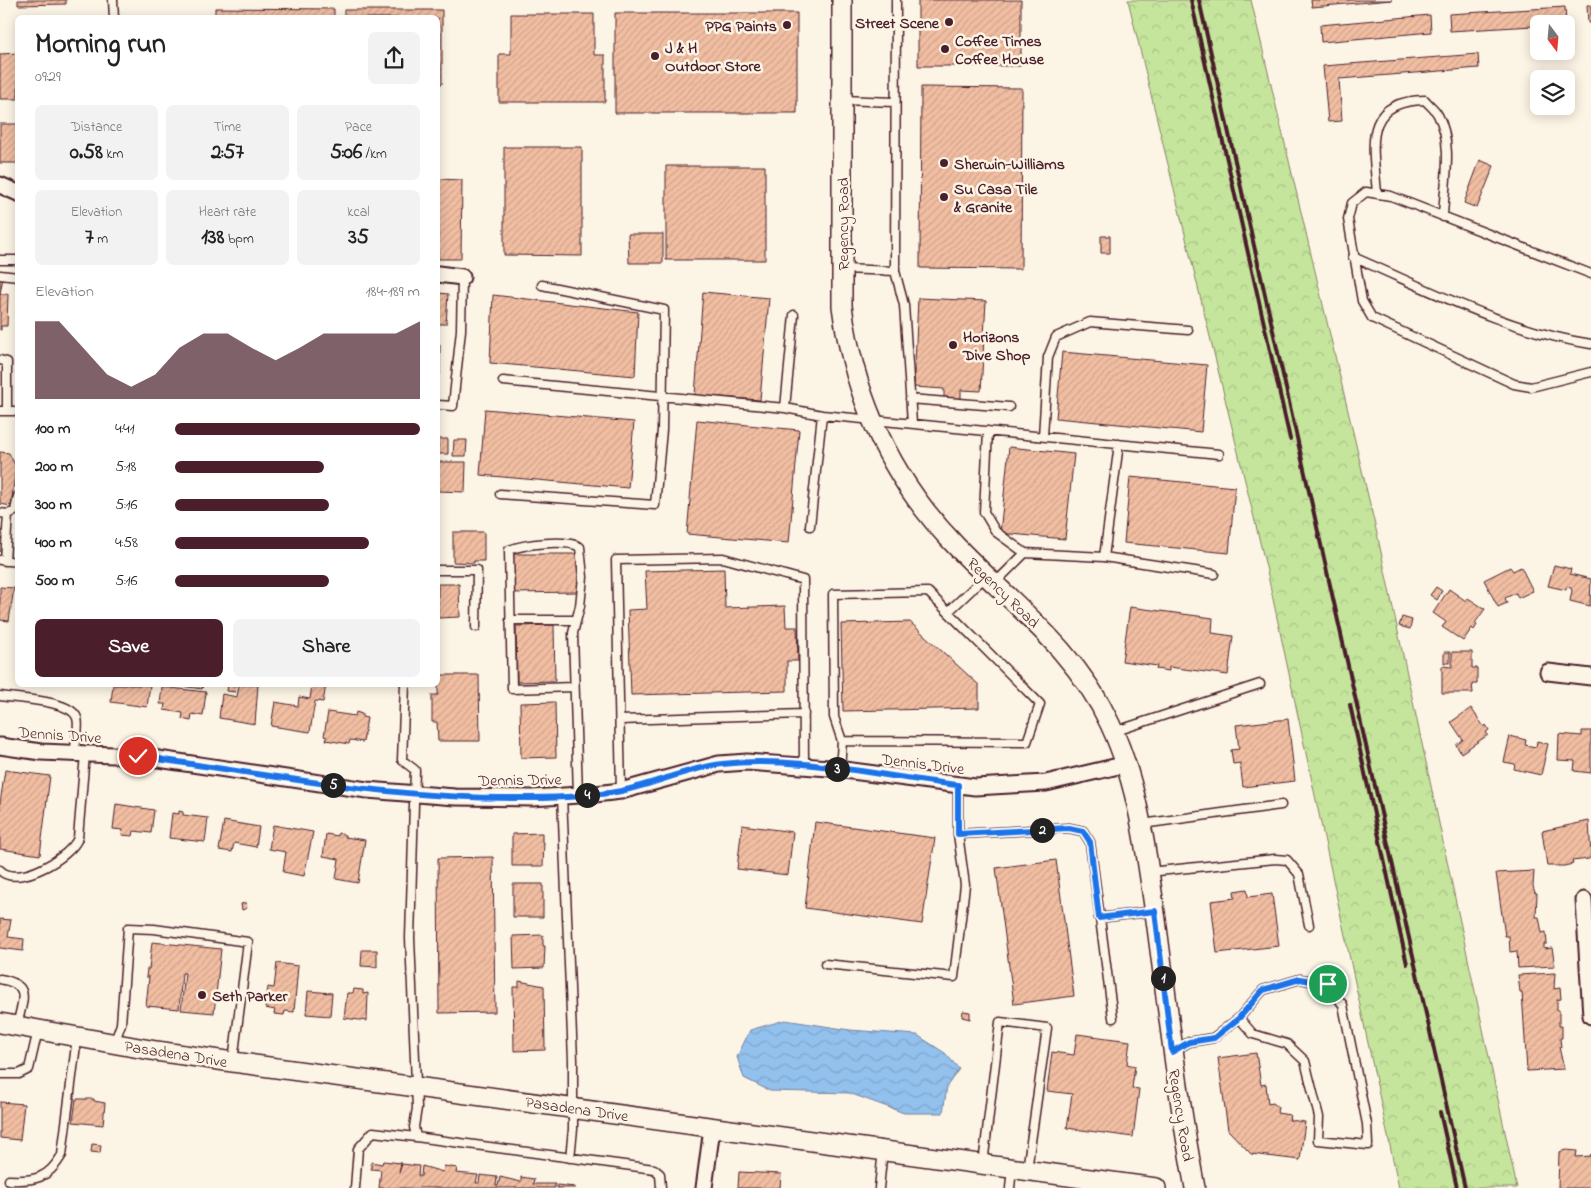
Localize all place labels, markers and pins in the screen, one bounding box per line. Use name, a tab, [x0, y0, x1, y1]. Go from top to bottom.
place label: Street Scene	[855, 12, 940, 36]
place label: PPG Paints	[705, 15, 777, 39]
marker: Street Scene	[943, 16, 955, 28]
marker: PPG Paints	[781, 19, 793, 31]
place label: Coffee Times Coffee House	[955, 30, 1045, 72]
place label: J & H Outdoor Store	[665, 37, 762, 79]
marker: Coffee Times Coffee House	[939, 43, 951, 55]
marker: J & H Outdoor Store	[649, 50, 661, 62]
place label: Sherwin-Williams	[954, 153, 1065, 177]
marker: Sherwin-Williams	[938, 157, 950, 169]
place label: Su Casa Tile & Granite	[953, 178, 1038, 220]
marker: Su Casa Tile & Granite	[938, 191, 950, 203]
place label: Horizons Dive Shop	[962, 326, 1031, 368]
marker: Horizons Dive Shop	[947, 339, 959, 351]
pin	[117, 735, 159, 777]
pin: 3	[824, 756, 850, 782]
pin: 5	[320, 772, 346, 798]
pin: 4	[574, 782, 600, 808]
pin: 2	[1030, 818, 1054, 842]
pin	[1307, 963, 1349, 1005]
pin: 1	[1150, 966, 1176, 990]
place label: Seth Parker	[212, 985, 288, 1009]
marker: Seth Parker	[196, 989, 208, 1001]

